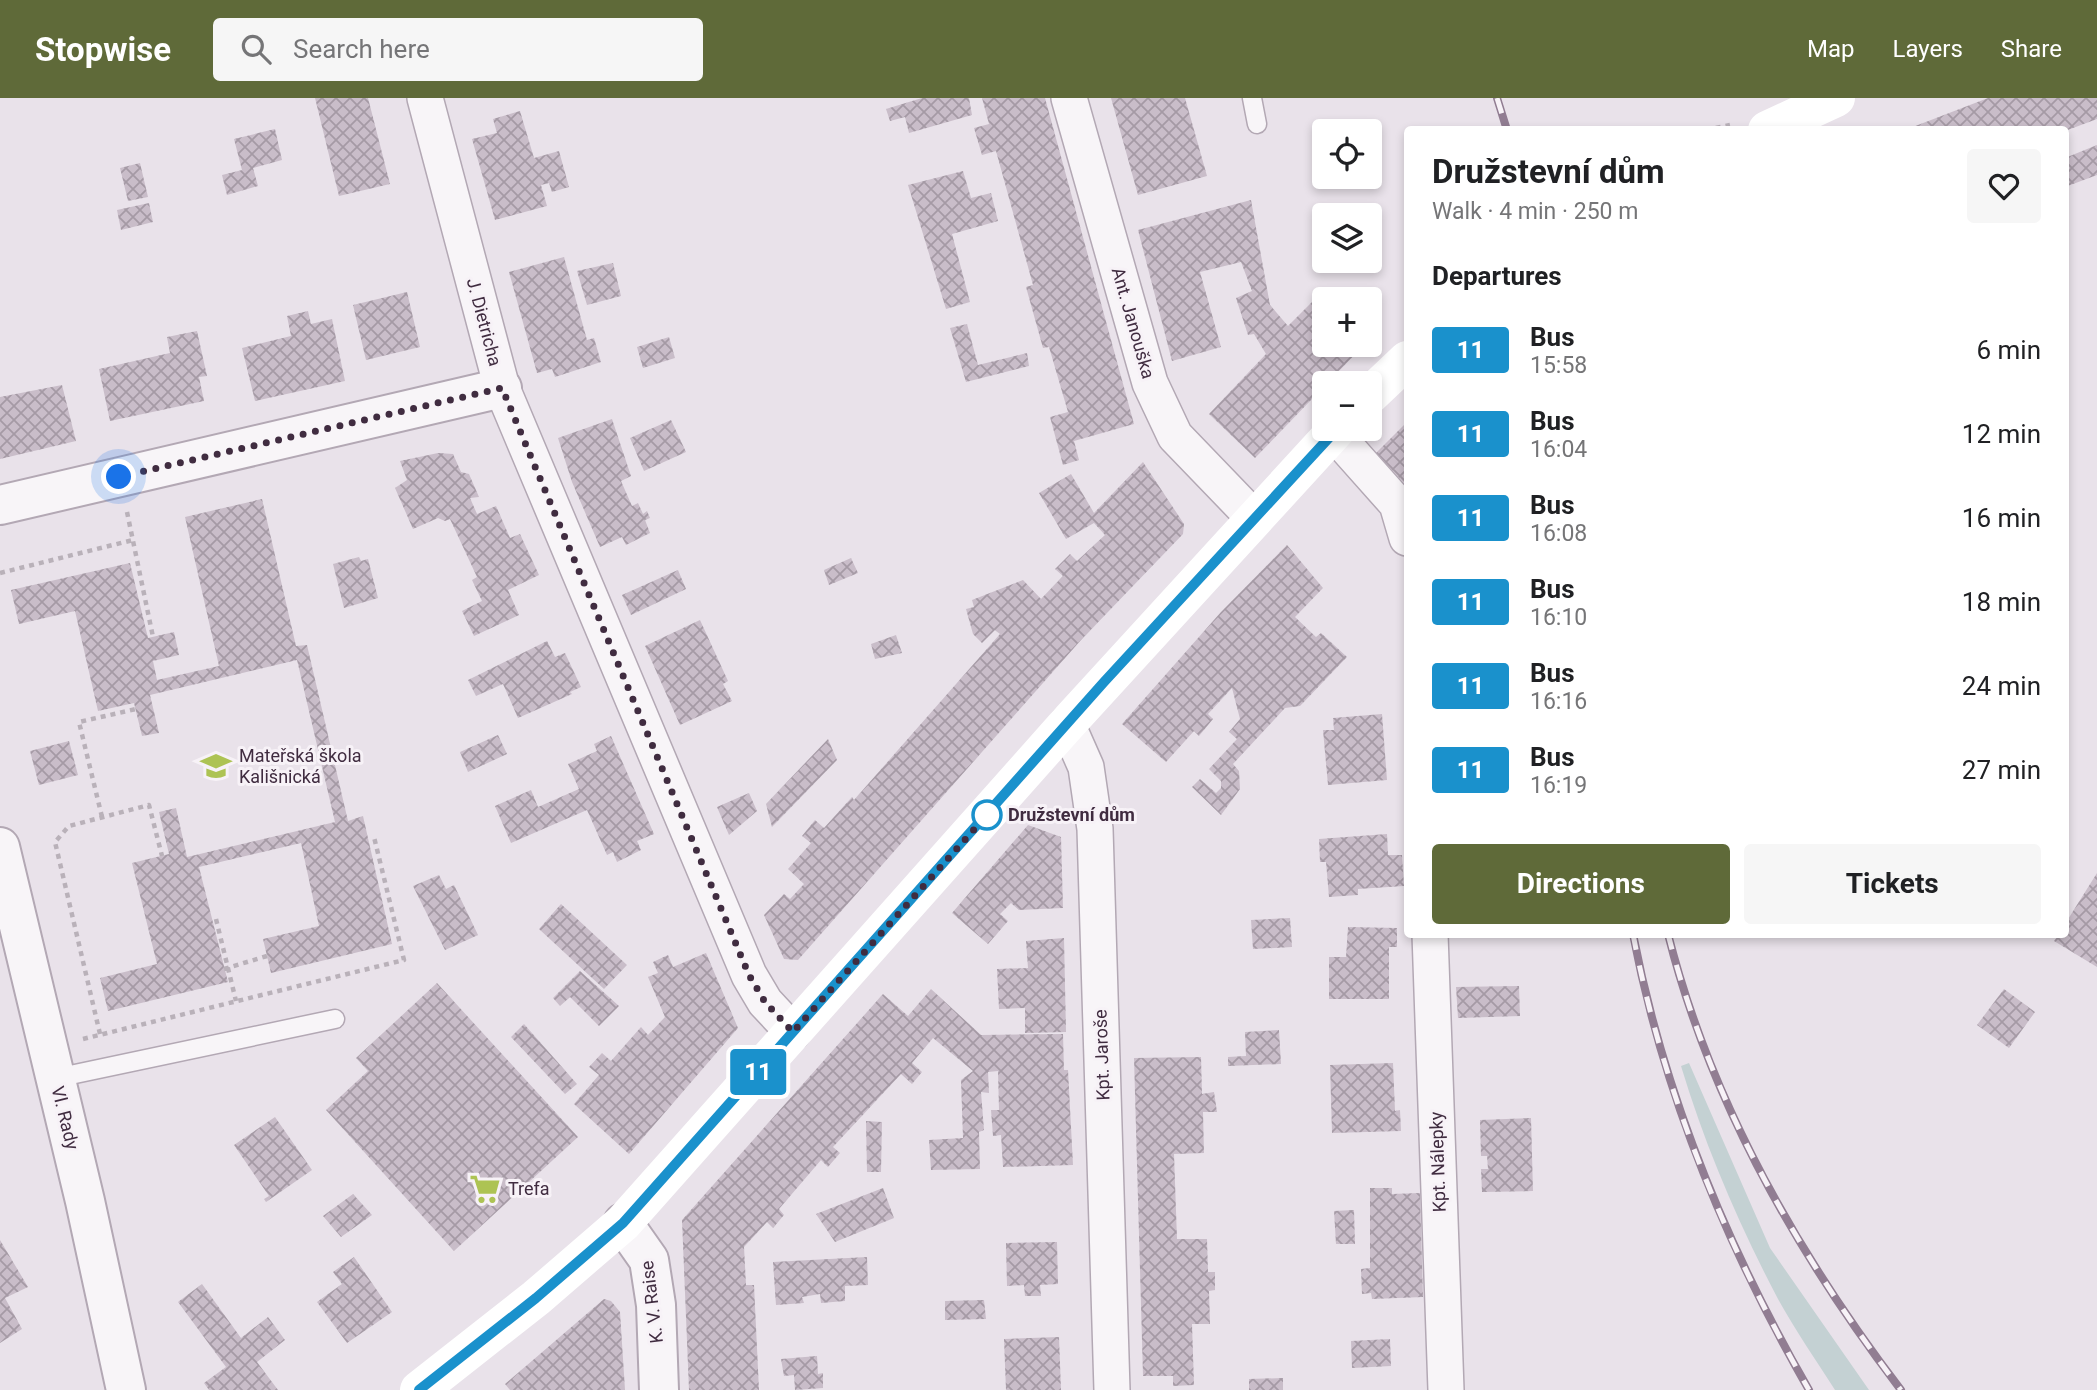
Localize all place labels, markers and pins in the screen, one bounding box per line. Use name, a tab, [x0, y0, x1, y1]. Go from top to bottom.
place label: Mateřská škola Kališnická	[239, 745, 362, 787]
school or university icon: Mateřská škola Kališnická	[199, 749, 233, 783]
marker: Družstevní dům	[972, 800, 1002, 830]
place label: Družstevní dům	[1008, 804, 1135, 825]
supermarket icon: Trefa	[468, 1172, 502, 1206]
place label: Trefa	[508, 1178, 550, 1199]

